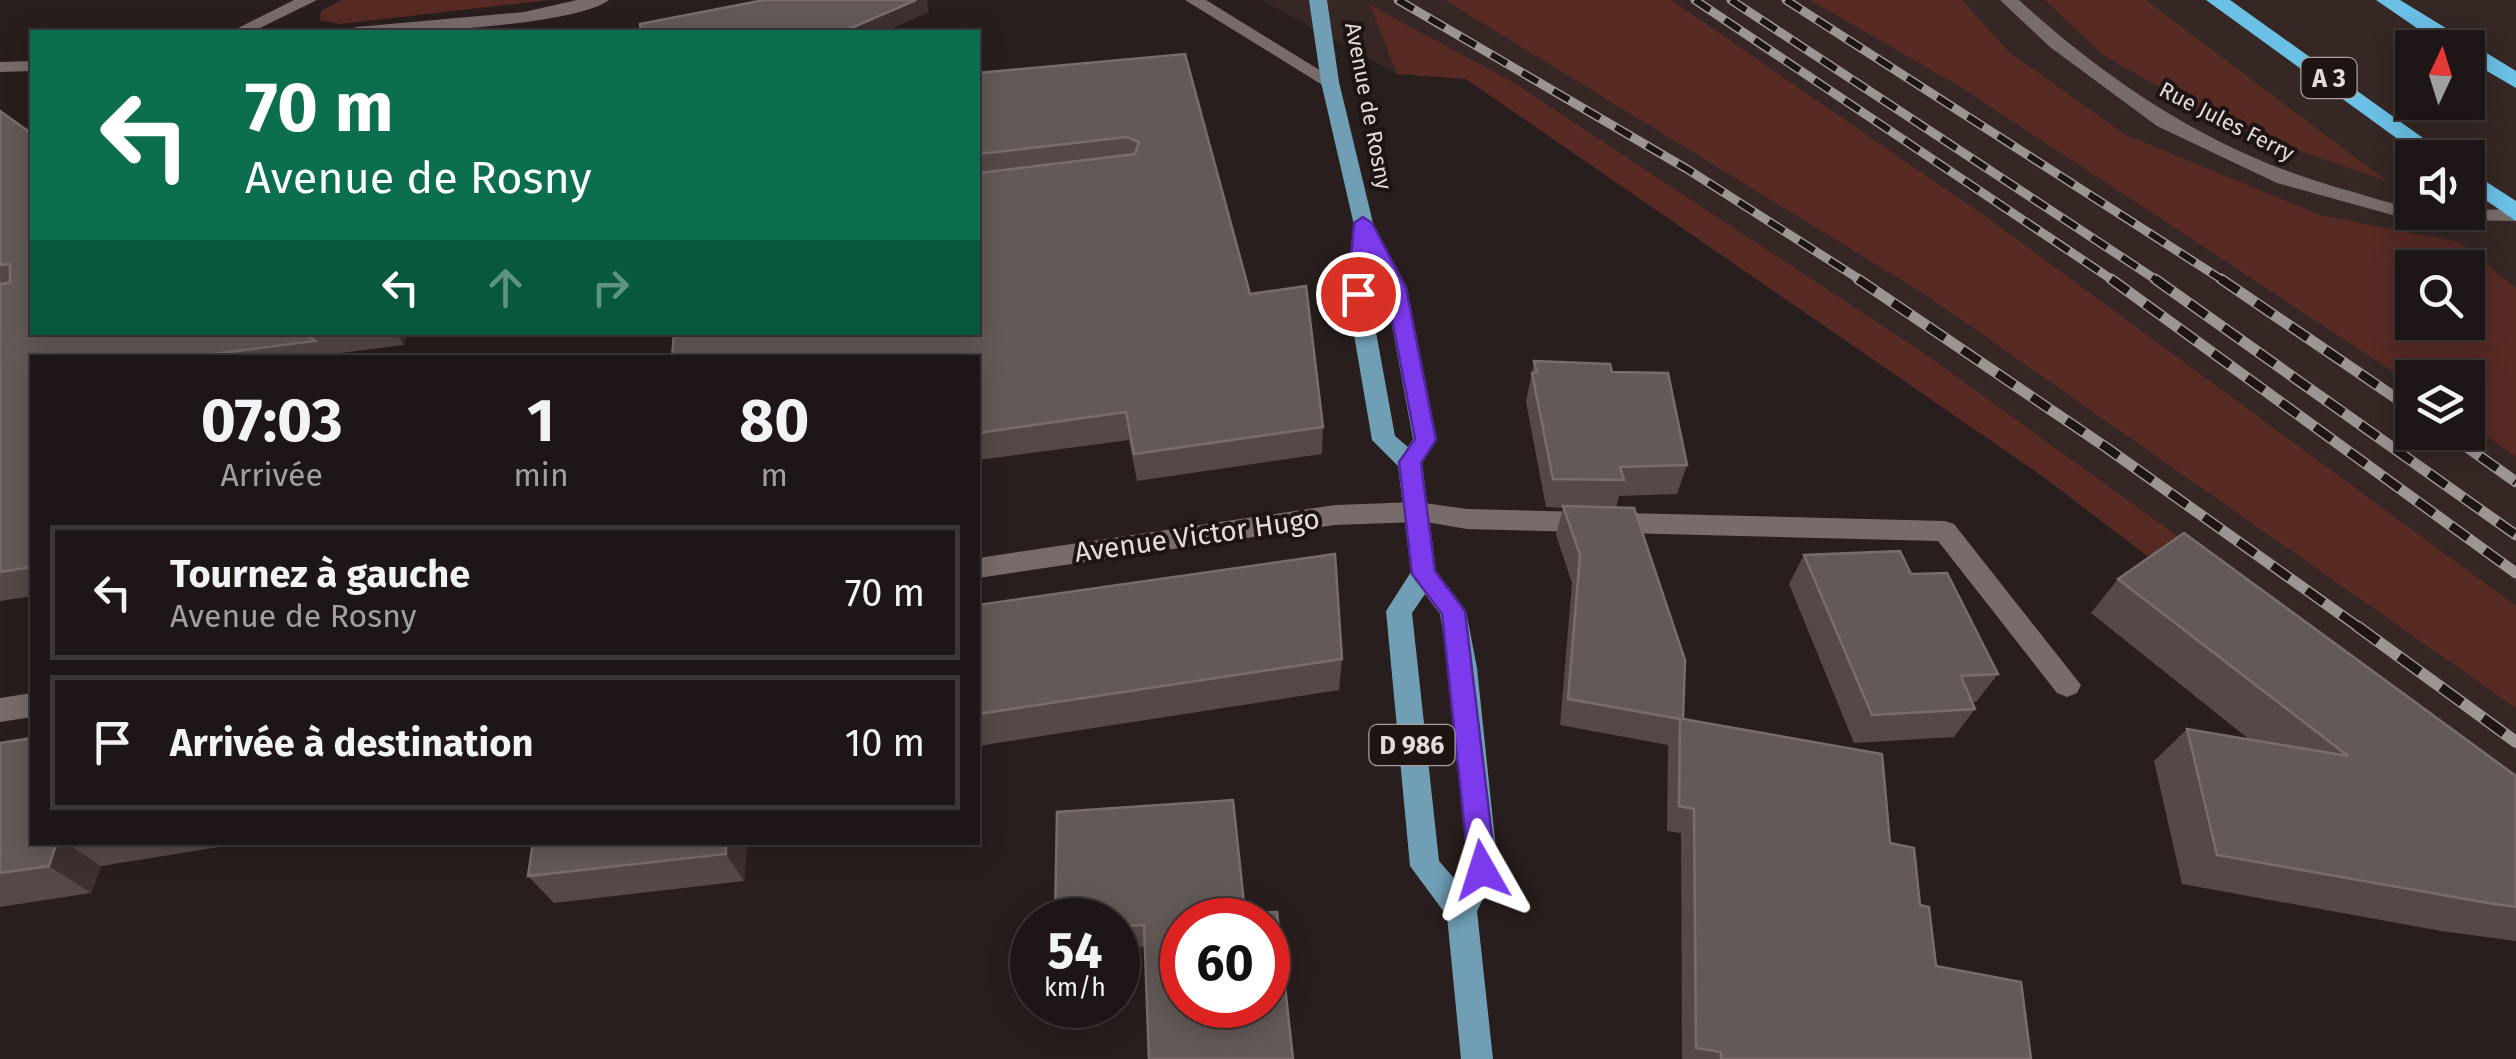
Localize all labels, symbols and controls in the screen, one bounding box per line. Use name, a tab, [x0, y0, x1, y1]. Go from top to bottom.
street label: Avenue de Rosny	[1339, 20, 1398, 192]
north arrow	[2395, 30, 2485, 120]
map controls	[2395, 30, 2485, 450]
road number: A 3	[2302, 58, 2356, 98]
text: 70 m	[245, 66, 394, 150]
icon: left	[80, 70, 210, 200]
street label: Rue Jules Ferry	[2155, 76, 2299, 167]
button: sound	[2395, 140, 2485, 230]
text: Avenue de Rosny	[245, 151, 592, 205]
button: search	[2395, 250, 2485, 340]
pin	[1316, 252, 1401, 337]
icon: left	[373, 260, 428, 315]
icon: ahead	[478, 260, 533, 315]
icon: right	[583, 260, 638, 315]
icon: arrive	[1331, 267, 1386, 322]
button: layers	[2395, 360, 2485, 450]
text: 07:03	[201, 385, 343, 457]
text: 1	[527, 385, 555, 457]
text: 80	[739, 385, 809, 457]
text: Arrivée	[220, 456, 323, 494]
text: min	[513, 456, 569, 494]
text: m	[761, 456, 788, 494]
street label: Avenue Victor Hugo	[1072, 502, 1322, 569]
text: Tournez à gauche	[170, 551, 470, 597]
icon: left	[85, 565, 140, 620]
text: 70 m	[845, 570, 925, 616]
text: Avenue de Rosny	[170, 597, 417, 635]
icon: arrive	[85, 715, 140, 770]
text: Arrivée à destination	[170, 720, 533, 766]
text: 10 m	[845, 720, 925, 766]
road number: D 986	[1370, 725, 1454, 765]
position arrow	[1430, 818, 1534, 922]
speed limit sign: 60	[1160, 898, 1290, 1028]
text: 54	[1047, 921, 1103, 981]
text: km/h	[1044, 973, 1106, 1003]

